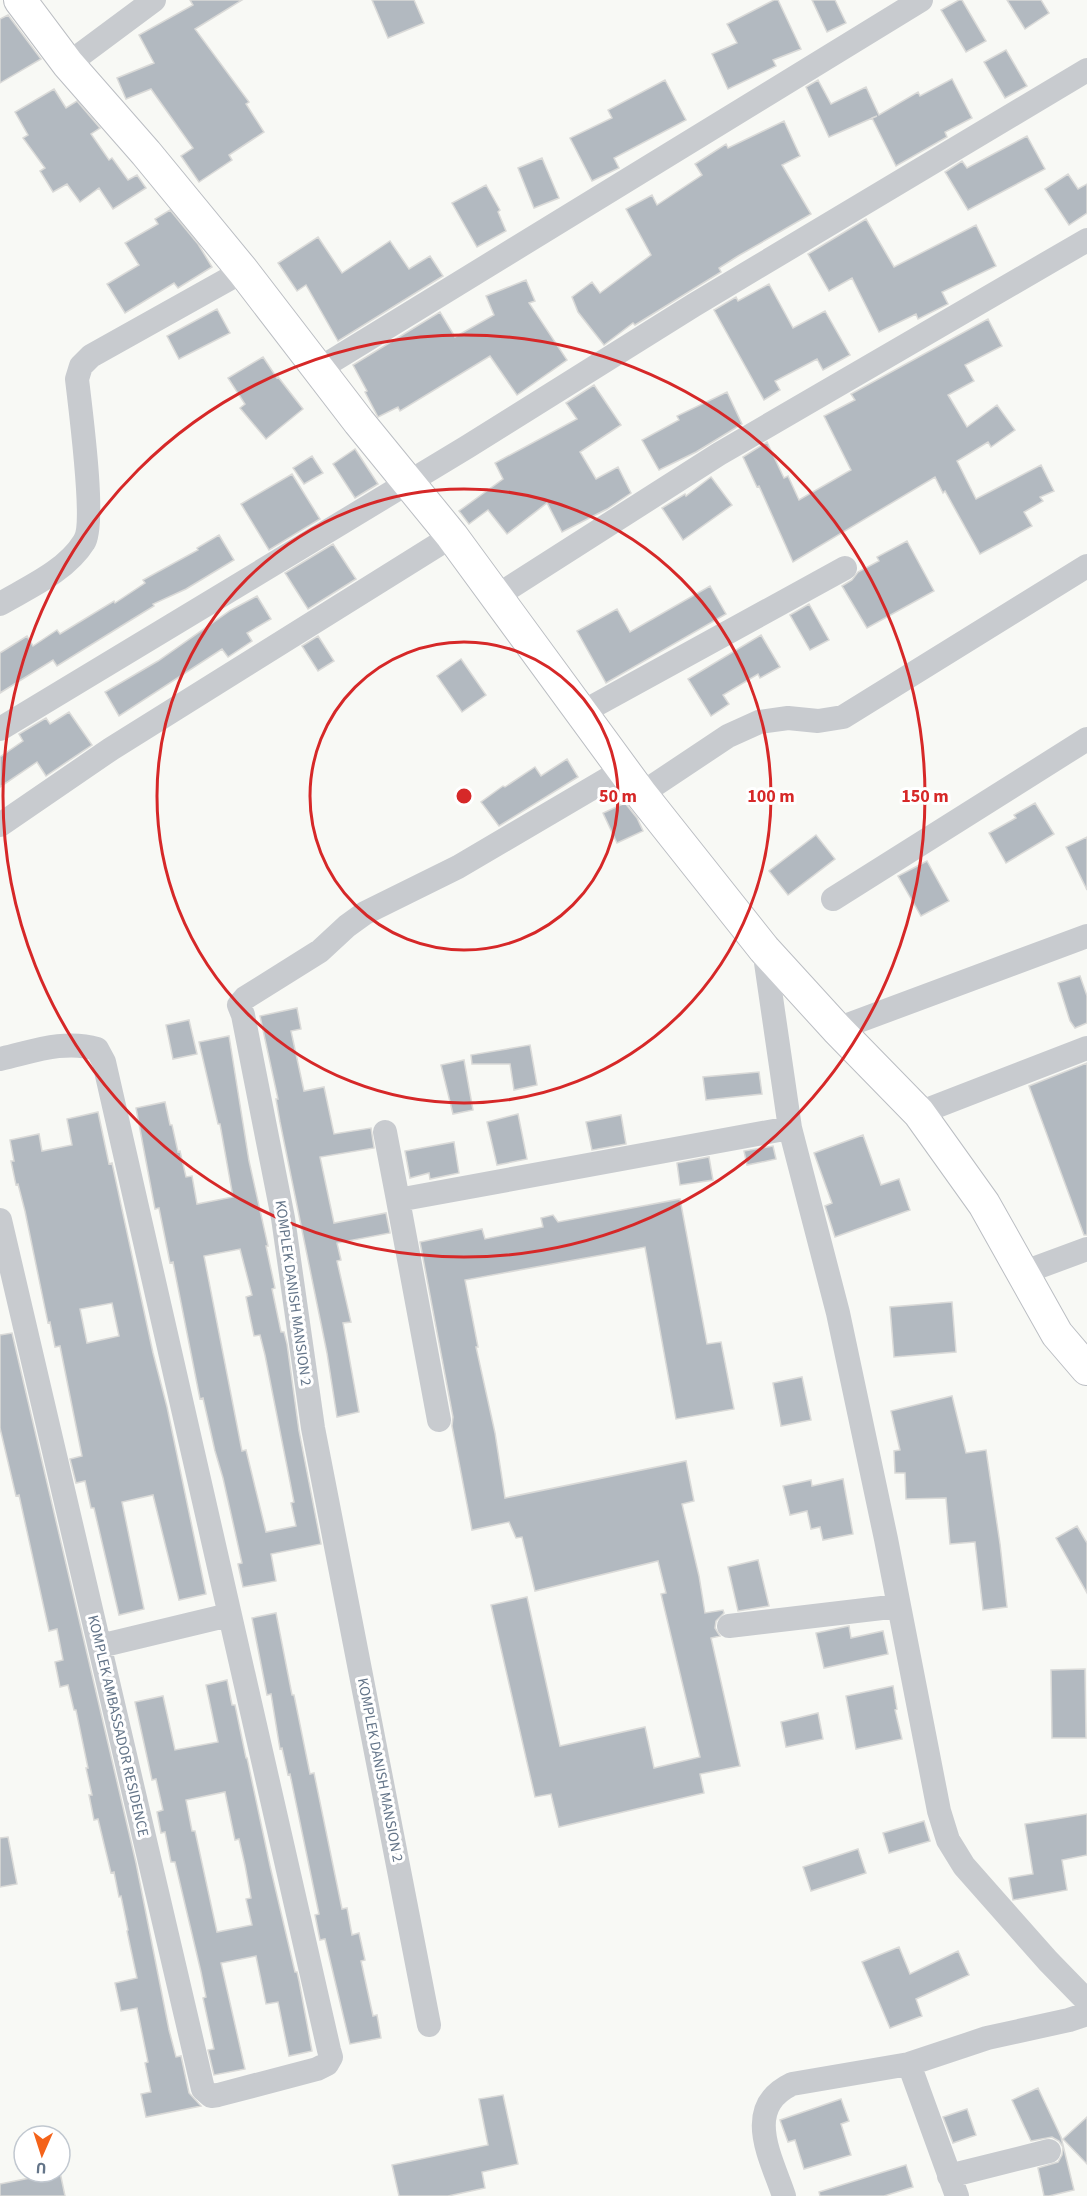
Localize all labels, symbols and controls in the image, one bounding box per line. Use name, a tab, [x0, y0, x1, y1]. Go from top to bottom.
text: 50 m	[599, 784, 637, 809]
text: 100 m	[747, 784, 795, 809]
text: 150 m	[901, 784, 949, 809]
centre of rings	[454, 786, 474, 806]
street label: KOMPLEK DANISH MANSION 2	[270, 1199, 316, 1387]
street label: KOMPLEK AMBASSADOR RESIDENCE	[82, 1613, 154, 1839]
street label: KOMPLEK DANISH MANSION 2	[352, 1676, 408, 1864]
north arrow	[12, 2124, 72, 2184]
text: U	[35, 2157, 47, 2179]

